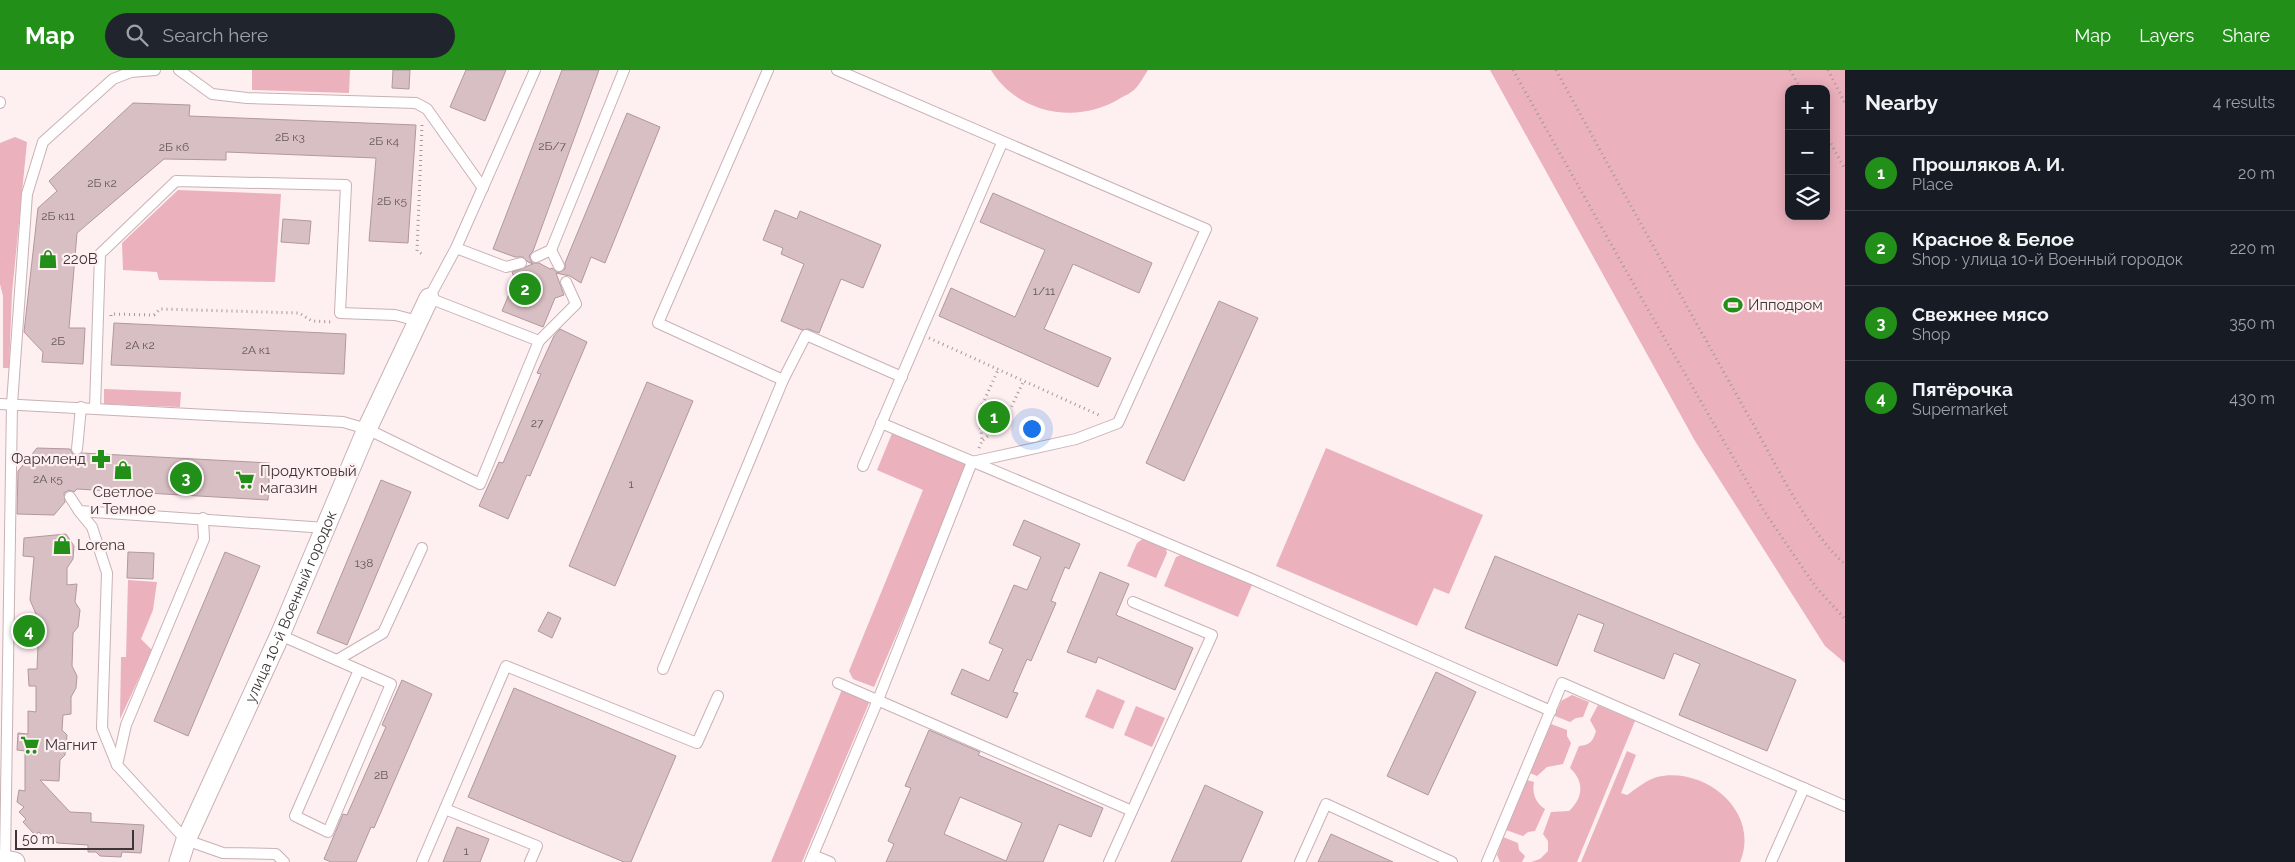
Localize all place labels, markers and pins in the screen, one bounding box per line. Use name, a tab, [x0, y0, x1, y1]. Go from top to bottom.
shop icon: 220В	[37, 248, 59, 270]
place label: 220В	[63, 250, 98, 268]
pin: 2	[509, 270, 541, 308]
sports icon: Ипподром	[1722, 294, 1744, 316]
place label: Ипподром	[1748, 296, 1823, 314]
pin: 1	[978, 398, 1010, 436]
pharmacy icon: Фармленд	[90, 448, 112, 470]
place label: Фармленд	[11, 450, 86, 468]
shop icon: Светлое и Темное	[112, 459, 134, 481]
pin: 3	[170, 459, 202, 497]
place label: Продуктовый магазин	[260, 462, 357, 497]
supermarket icon: Продуктовый магазин	[234, 469, 256, 491]
place label: Светлое и Темное	[90, 483, 156, 518]
shop icon: Lorena	[51, 534, 73, 556]
place label: Lorena	[77, 536, 125, 554]
pin: 4	[13, 612, 45, 650]
supermarket icon: Магнит	[19, 734, 41, 756]
place label: Магнит	[45, 736, 97, 754]

